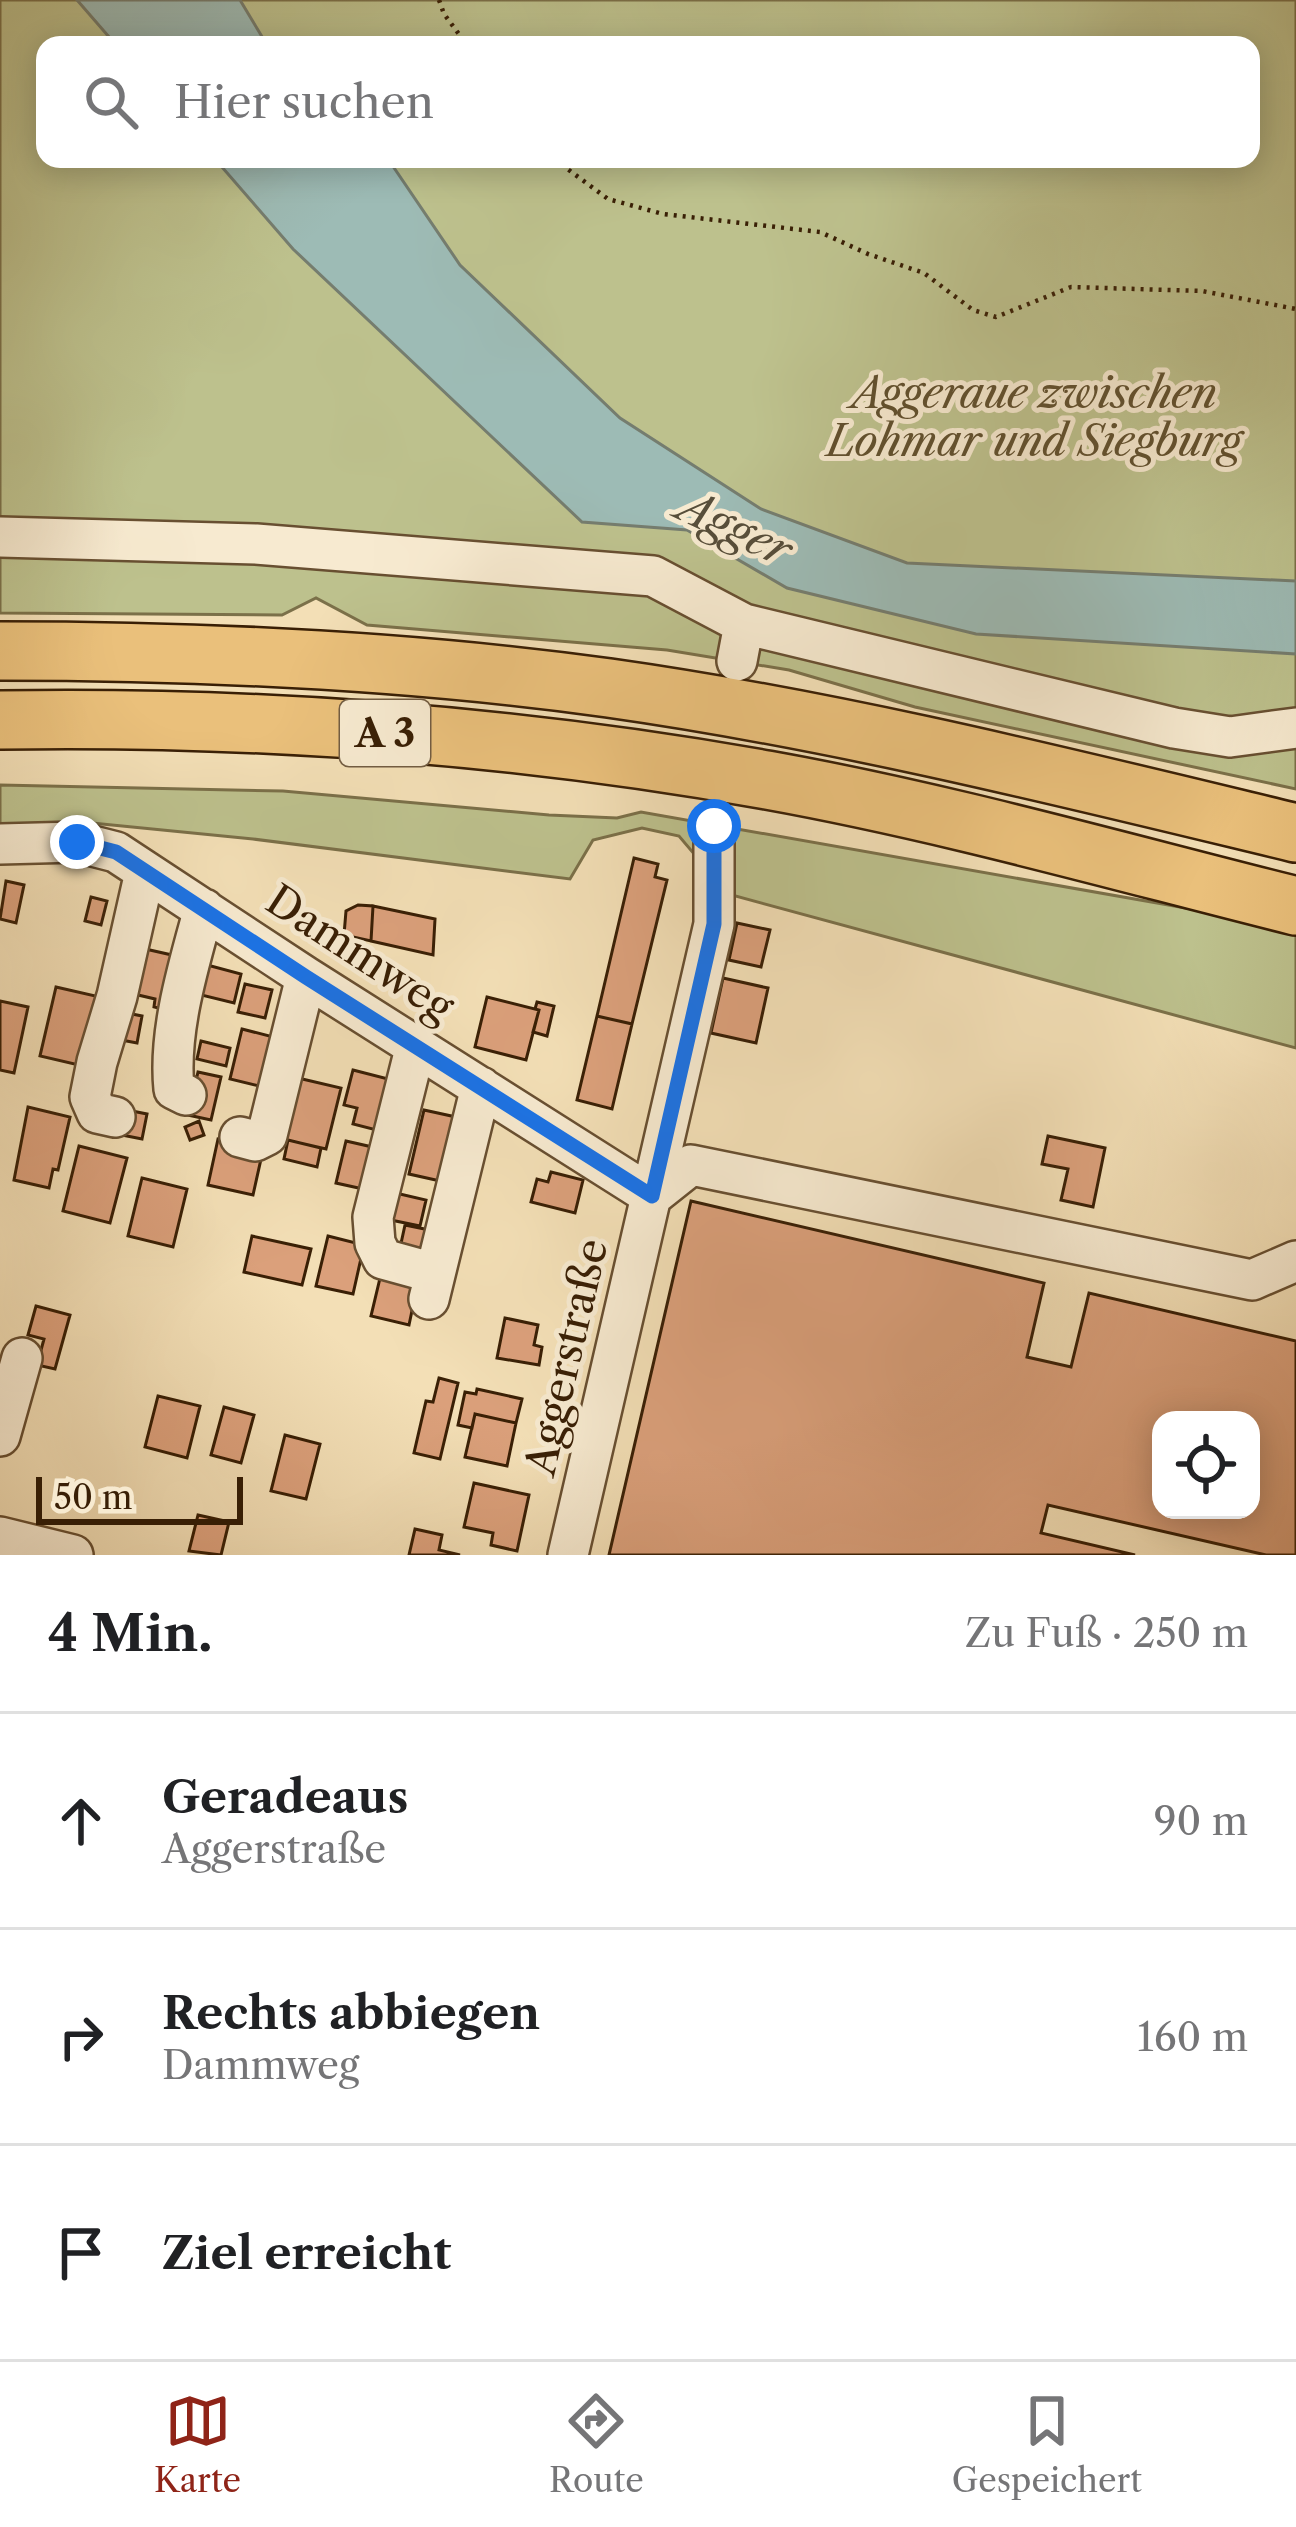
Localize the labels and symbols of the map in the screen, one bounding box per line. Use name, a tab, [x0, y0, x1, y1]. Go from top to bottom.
park label: Aggeraue zwischen Lohmar und Siegburg	[824, 367, 1245, 467]
water label: Agger	[664, 475, 803, 579]
road number: A 3	[340, 700, 430, 766]
route start	[687, 799, 741, 853]
route end	[50, 815, 104, 869]
street label: Dammweg	[257, 873, 464, 1033]
street label: Aggerstraße	[513, 1234, 618, 1481]
scale bar	[36, 1471, 243, 1524]

